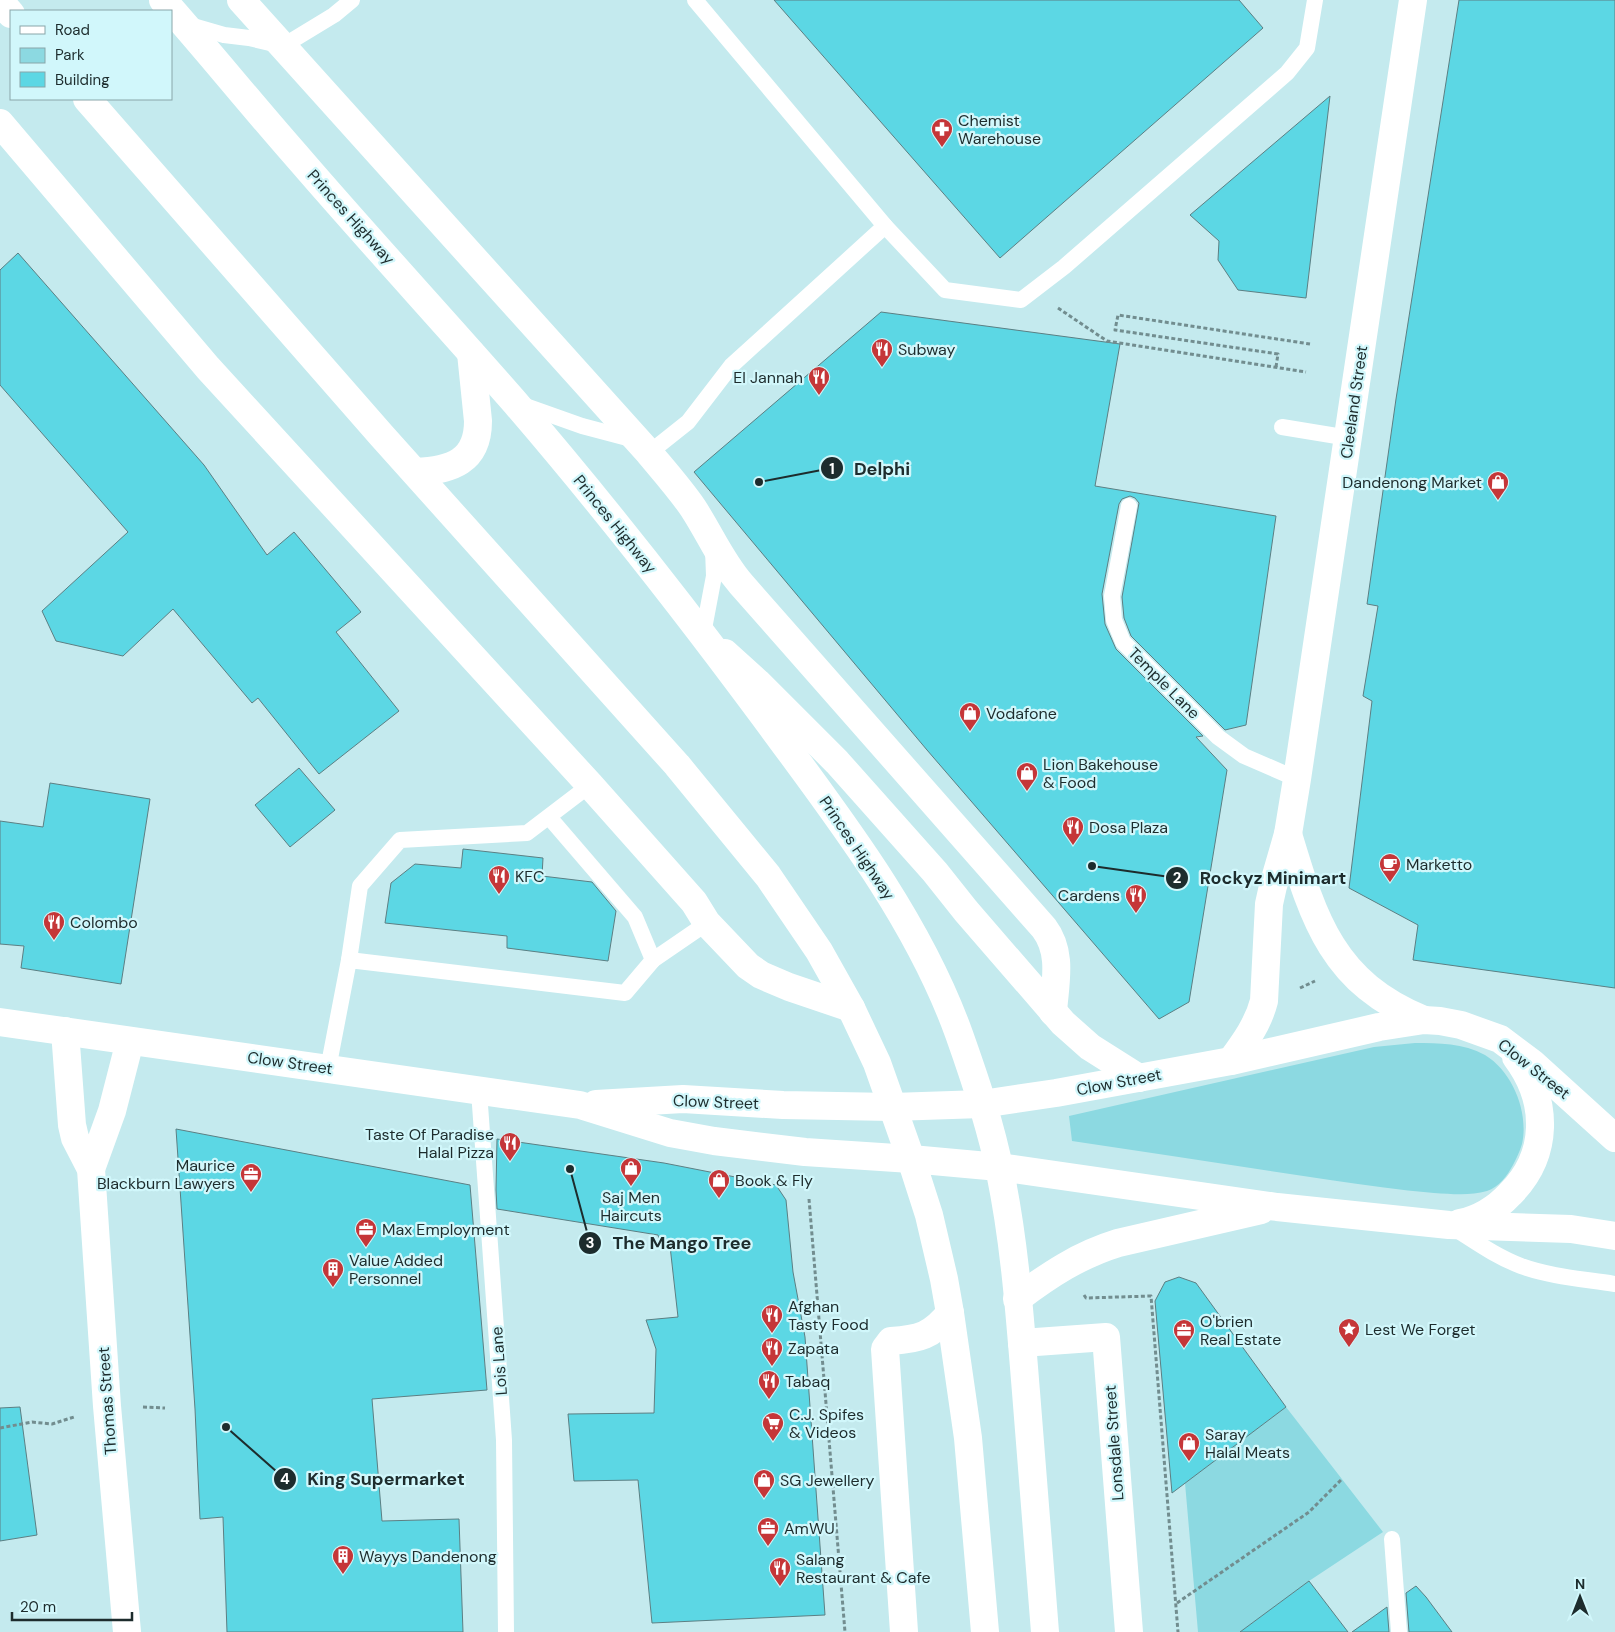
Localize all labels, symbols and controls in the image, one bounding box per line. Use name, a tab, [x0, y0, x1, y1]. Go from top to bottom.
legend	[10, 10, 172, 100]
text: Road	[55, 20, 90, 40]
text: Park	[55, 45, 85, 65]
text: Building	[55, 70, 110, 90]
place label: Chemist Warehouse	[958, 110, 1041, 149]
pharmacy icon: Chemist Warehouse	[930, 117, 954, 148]
street label: Princes Highway	[303, 165, 399, 269]
restaurant icon: Subway	[870, 337, 894, 368]
place label: Subway	[898, 339, 956, 360]
street label: Cleeland Street	[1336, 344, 1372, 460]
restaurant icon: El Jannah	[807, 365, 831, 396]
place label: El Jannah	[733, 367, 803, 388]
callout: Delphi	[819, 452, 920, 485]
text: Delphi	[854, 457, 910, 481]
text: 1	[829, 459, 835, 479]
street label: Princes Highway	[569, 470, 661, 578]
shop icon: Dandenong Market	[1486, 470, 1510, 501]
place label: Dandenong Market	[1342, 472, 1482, 493]
street label: Temple Lane	[1124, 643, 1204, 723]
shop icon: Vodafone	[958, 701, 982, 732]
place label: Vodafone	[986, 703, 1057, 724]
place label: Lion Bakehouse & Food	[1043, 754, 1158, 793]
shop icon: Lion Bakehouse & Food	[1015, 761, 1039, 792]
street label: Princes Highway	[814, 792, 900, 904]
restaurant icon: Dosa Plaza	[1061, 815, 1085, 846]
place label: Dosa Plaza	[1089, 817, 1168, 838]
cafe icon: Marketto	[1378, 852, 1402, 883]
place label: Marketto	[1406, 854, 1472, 875]
callout: Rockyz Minimart	[1165, 861, 1356, 894]
restaurant icon: KFC	[487, 864, 511, 895]
place label: KFC	[515, 866, 544, 887]
text: Rockyz Minimart	[1200, 866, 1346, 890]
text: 2	[1173, 868, 1182, 888]
restaurant icon: Cardens	[1124, 883, 1148, 914]
place label: Cardens	[1058, 885, 1120, 906]
restaurant icon: Colombo	[42, 910, 66, 941]
place label: Colombo	[70, 912, 138, 933]
street label: Clow Street	[1494, 1034, 1574, 1104]
street label: Clow Street	[246, 1047, 334, 1079]
street label: Clow Street	[1075, 1063, 1163, 1101]
street label: Clow Street	[673, 1090, 759, 1114]
place label: Taste Of Paradise Halal Pizza	[365, 1124, 494, 1163]
restaurant icon: Taste Of Paradise Halal Pizza	[498, 1131, 522, 1162]
place label: Maurice Blackburn Lawyers	[97, 1155, 235, 1194]
shop icon: Saj Men Haircuts	[619, 1156, 643, 1187]
office icon: Maurice Blackburn Lawyers	[239, 1162, 263, 1193]
shop icon: Book & Fly	[707, 1168, 731, 1199]
place label: Book & Fly	[735, 1170, 813, 1191]
place label: Saj Men Haircuts	[600, 1187, 662, 1226]
office icon: Max Employment	[354, 1217, 378, 1248]
place label: Max Employment	[382, 1219, 510, 1240]
callout: The Mango Tree	[577, 1227, 761, 1260]
text: The Mango Tree	[613, 1231, 752, 1255]
text: 3	[585, 1233, 595, 1253]
place label: Value Added Personnel	[349, 1250, 443, 1289]
building icon: Value Added Personnel	[321, 1257, 345, 1288]
place label: Afghan Tasty Food	[788, 1296, 869, 1335]
restaurant icon: Afghan Tasty Food	[760, 1303, 784, 1334]
place label: O'brien Real Estate	[1200, 1311, 1281, 1350]
place icon: Lest We Forget	[1337, 1317, 1361, 1348]
office icon: O'brien Real Estate	[1172, 1318, 1196, 1349]
place label: Lest We Forget	[1365, 1319, 1476, 1340]
street label: Lois Lane	[486, 1326, 512, 1396]
restaurant icon: Zapata	[760, 1336, 784, 1367]
place label: Zapata	[788, 1338, 839, 1359]
street label: Thomas Street	[93, 1346, 121, 1456]
restaurant icon: Tabaq	[757, 1369, 781, 1400]
place label: Tabaq	[785, 1371, 830, 1392]
street label: Lonsdale Street	[1099, 1385, 1129, 1501]
place label: C.J. Spifes & Videos	[789, 1404, 864, 1443]
supermarket icon: C.J. Spifes & Videos	[761, 1411, 785, 1442]
place label: Saray Halal Meats	[1205, 1424, 1290, 1463]
shop icon: Saray Halal Meats	[1177, 1431, 1201, 1462]
callout: King Supermarket	[273, 1462, 475, 1495]
text: King Supermarket	[307, 1467, 465, 1491]
shop icon: SG Jewellery	[752, 1468, 776, 1499]
text: 4	[280, 1469, 290, 1489]
place label: SG Jewellery	[780, 1470, 875, 1491]
office icon: AmWU	[756, 1516, 780, 1547]
place label: AmWU	[784, 1518, 835, 1539]
building icon: Wayys Dandenong	[331, 1544, 355, 1575]
place label: Wayys Dandenong	[359, 1546, 497, 1567]
place label: Salang Restaurant & Cafe	[796, 1549, 931, 1588]
restaurant icon: Salang Restaurant & Cafe	[768, 1556, 792, 1587]
north arrow	[1555, 1572, 1605, 1622]
text: N	[1575, 1575, 1585, 1593]
scale bar	[12, 1590, 132, 1622]
text: 20 m	[20, 1597, 56, 1617]

